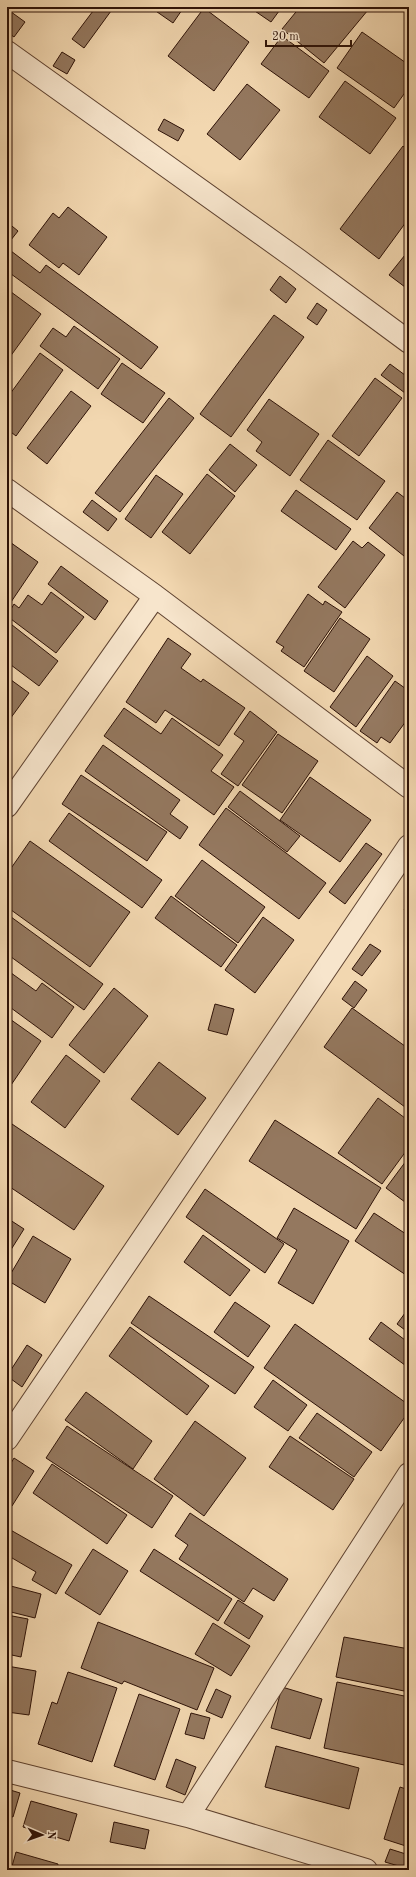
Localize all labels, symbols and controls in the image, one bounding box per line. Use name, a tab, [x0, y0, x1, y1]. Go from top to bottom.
scale bar	[266, 22, 351, 48]
text: 20 m	[272, 31, 299, 43]
north arrow	[22, 1815, 62, 1855]
text: N	[45, 1831, 56, 1840]

